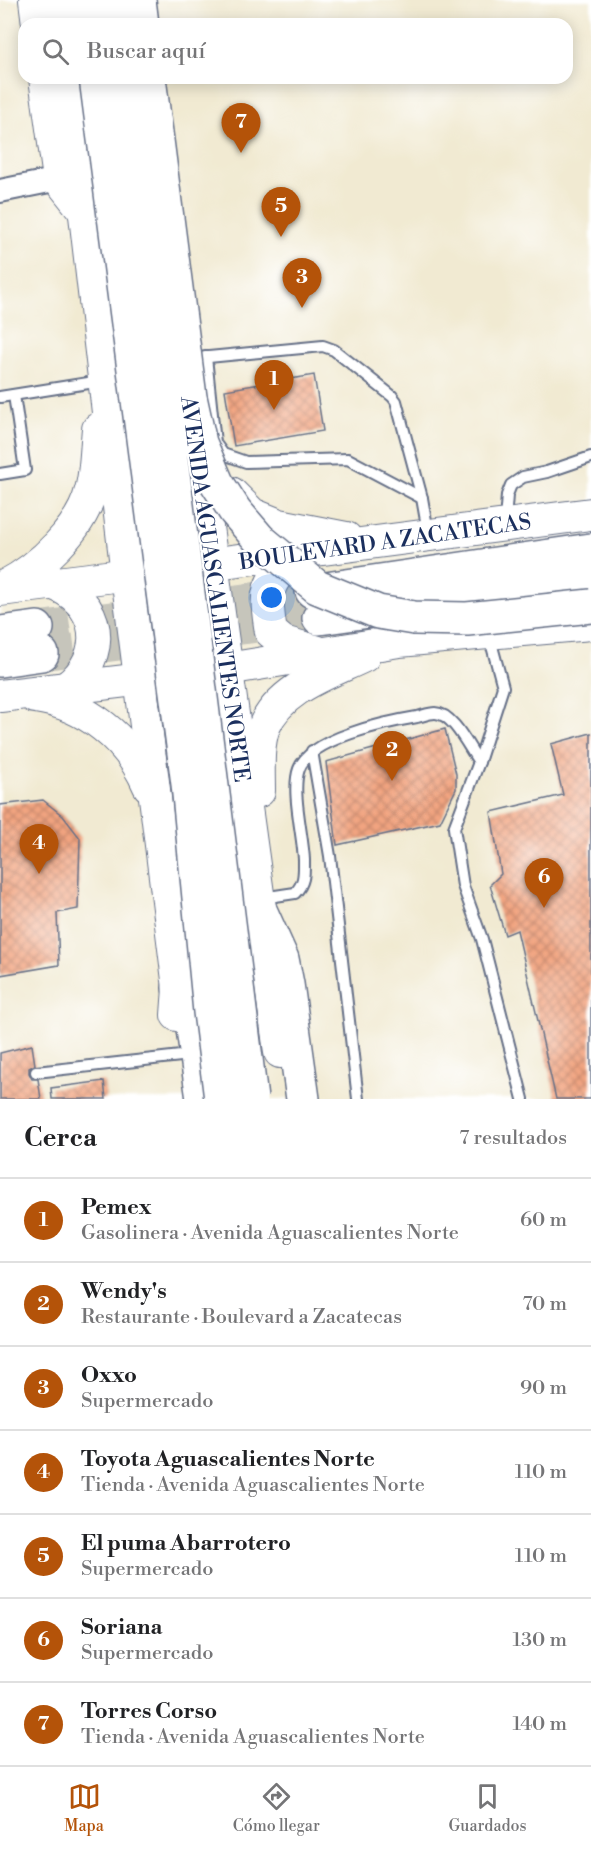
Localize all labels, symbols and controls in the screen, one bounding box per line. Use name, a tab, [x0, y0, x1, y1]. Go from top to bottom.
search box	[18, 18, 573, 84]
icon: search	[39, 35, 72, 68]
text: Buscar aquí	[87, 38, 205, 65]
pin: 7	[222, 104, 260, 153]
pin: 5	[262, 188, 300, 237]
pin: 3	[282, 258, 322, 308]
pin: 1	[254, 360, 294, 410]
street label: AVENIDA AGUASCALIENTES NORTE	[174, 393, 255, 784]
street label: BOULEVARD A ZACATECAS	[237, 509, 533, 576]
your location	[257, 583, 286, 612]
pin: 2	[372, 732, 412, 781]
pin: 4	[20, 824, 58, 874]
pin: 6	[524, 858, 564, 908]
text: Cerca	[24, 1122, 97, 1154]
text: 7 resultados	[459, 1126, 567, 1151]
text: Pemex	[81, 1194, 151, 1221]
text: 1	[39, 1208, 48, 1233]
text: 60 m	[520, 1208, 567, 1233]
text: Gasolinera · Avenida Aguascalientes Norte	[81, 1221, 459, 1246]
text: Wendy's	[81, 1278, 167, 1305]
text: 2	[37, 1292, 50, 1317]
text: 70 m	[523, 1292, 567, 1317]
text: Restaurante · Boulevard a Zacatecas	[81, 1305, 402, 1330]
text: Oxxo	[81, 1362, 137, 1389]
text: 3	[37, 1376, 50, 1401]
text: 90 m	[520, 1376, 567, 1401]
text: Supermercado	[81, 1389, 213, 1414]
text: Toyota Aguascalientes Norte	[81, 1446, 375, 1473]
text: 4	[37, 1460, 50, 1485]
text: 110 m	[515, 1460, 567, 1485]
text: Tienda · Avenida Aguascalientes Norte	[81, 1473, 425, 1498]
text: El puma Abarrotero	[81, 1530, 291, 1557]
text: 5	[37, 1544, 50, 1569]
text: 110 m	[515, 1544, 567, 1569]
text: Supermercado	[81, 1557, 213, 1582]
text: Soriana	[81, 1614, 162, 1641]
text: 6	[37, 1628, 50, 1653]
text: 130 m	[512, 1628, 567, 1653]
text: Supermercado	[81, 1641, 213, 1666]
text: Torres Corso	[81, 1698, 217, 1725]
text: 7	[38, 1712, 49, 1737]
text: 140 m	[512, 1712, 567, 1737]
text: Tienda · Avenida Aguascalientes Norte	[81, 1725, 425, 1750]
tab: Mapa	[64, 1780, 104, 1836]
tab: Cómo llegar	[233, 1780, 320, 1836]
tab: Guardados	[449, 1780, 527, 1836]

